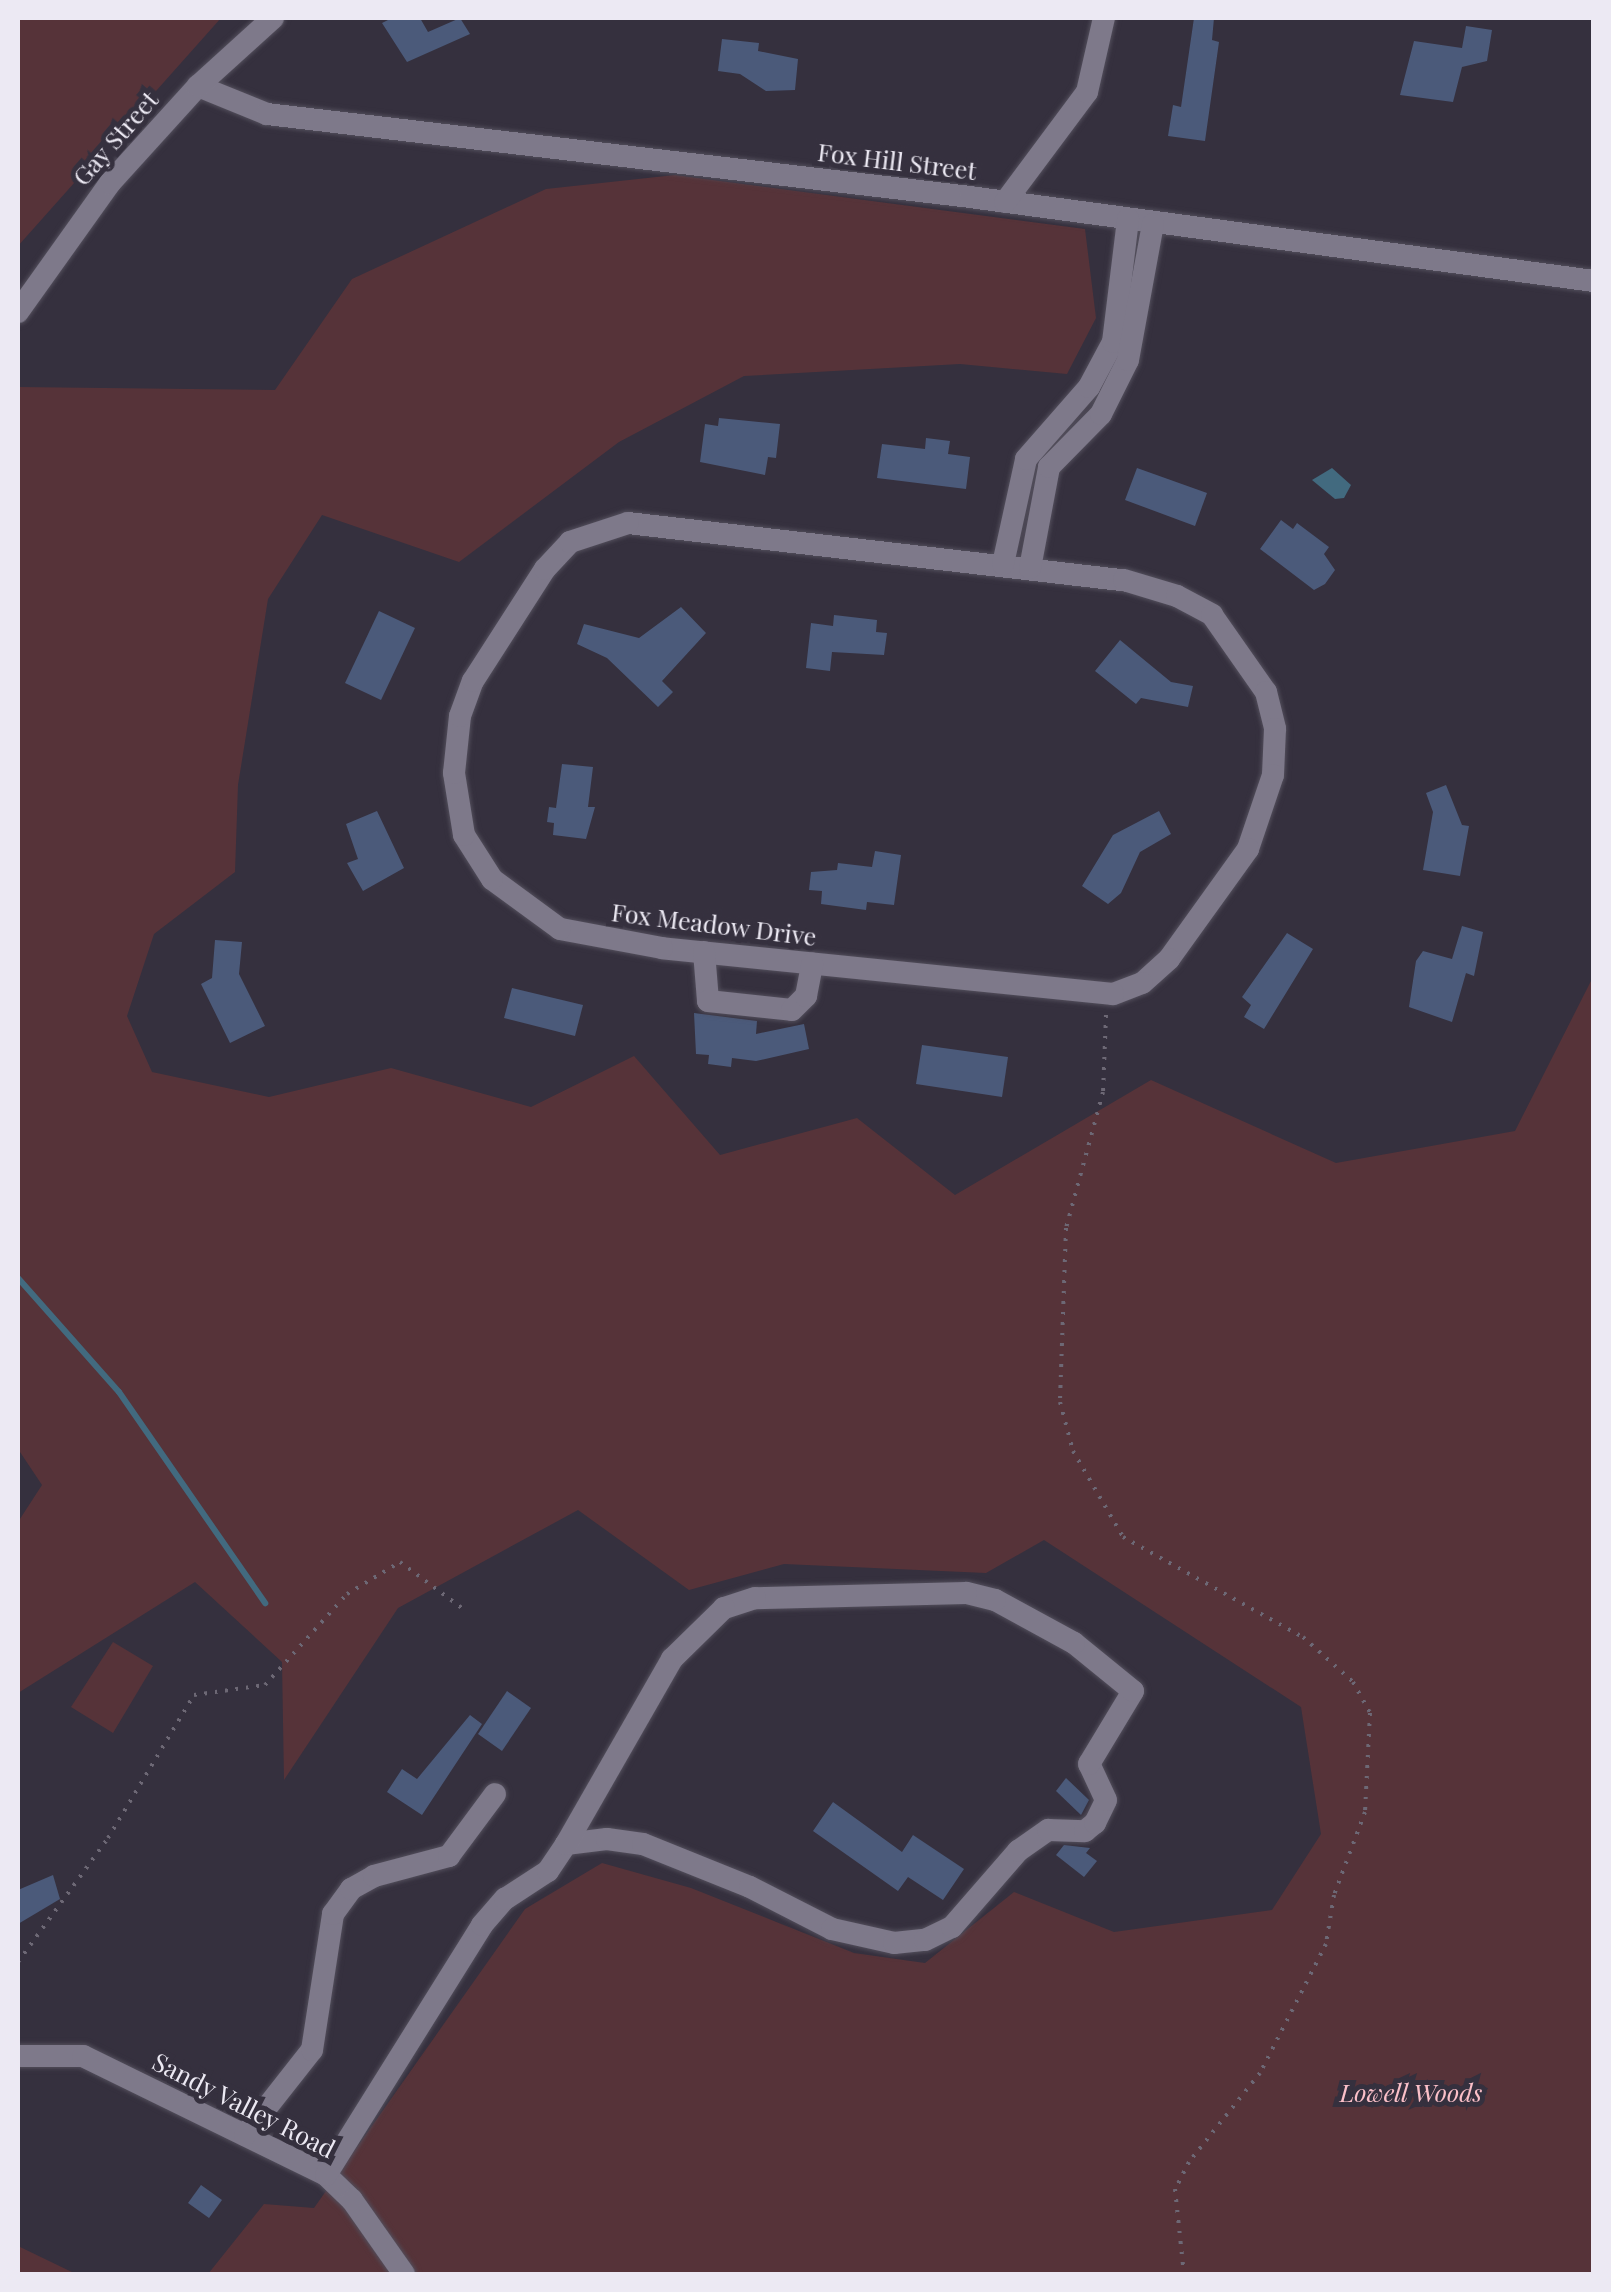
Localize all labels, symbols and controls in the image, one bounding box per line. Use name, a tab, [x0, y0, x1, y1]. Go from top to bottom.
street label: Gay Street	[66, 84, 164, 192]
street label: Fox Hill Street	[816, 136, 978, 186]
street label: Fox Meadow Drive	[609, 896, 819, 952]
street label: Sandy Valley Road	[147, 2046, 341, 2164]
park label: Lowell Woods	[1339, 2077, 1483, 2107]

